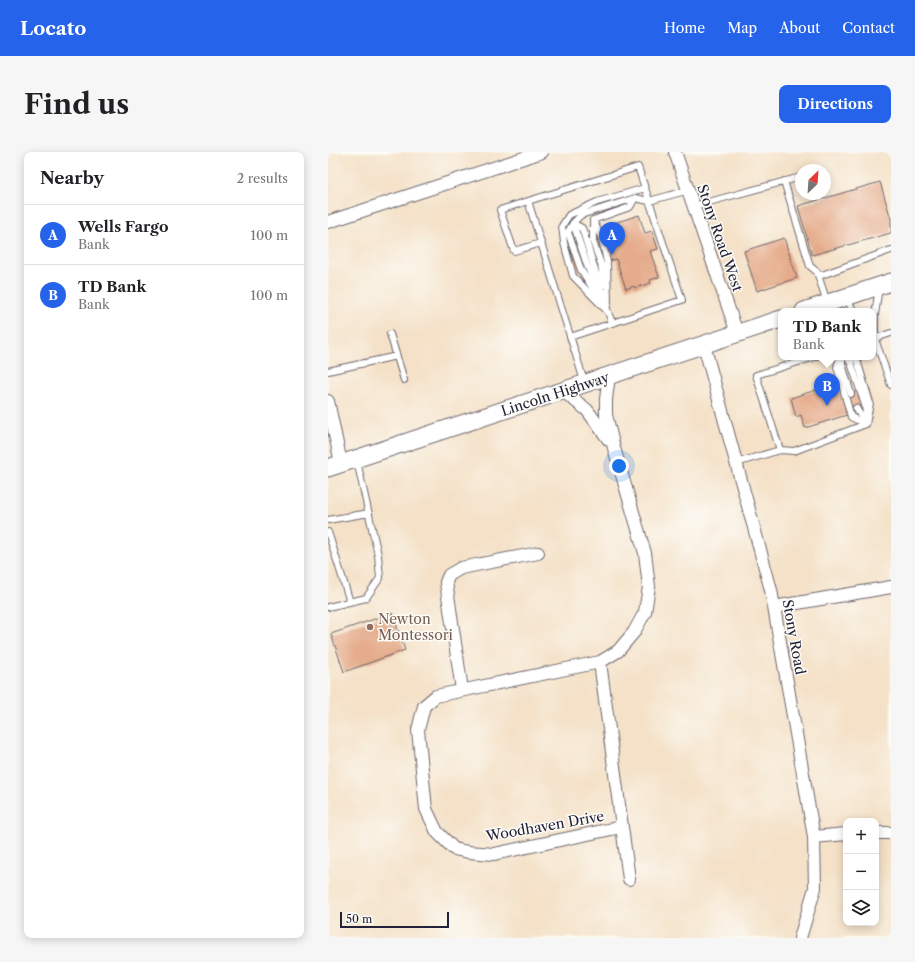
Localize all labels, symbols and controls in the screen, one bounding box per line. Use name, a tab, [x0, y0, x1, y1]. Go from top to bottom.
text: Locato	[20, 17, 86, 40]
text: Home	[664, 19, 705, 37]
text: Map	[727, 19, 757, 37]
text: About	[779, 19, 820, 37]
text: Contact	[842, 19, 895, 37]
button: Directions	[779, 85, 891, 123]
text: Find us	[24, 87, 129, 121]
north arrow	[795, 164, 831, 200]
text: Nearby	[40, 168, 104, 188]
text: 2 results	[237, 170, 288, 186]
street label: Stony Road West	[693, 182, 747, 294]
text: Wells Fargo	[78, 217, 168, 236]
pin: A	[599, 222, 625, 255]
text: A	[48, 227, 58, 243]
text: 100 m	[250, 227, 288, 243]
text: Bank	[78, 236, 110, 252]
text: TD Bank	[78, 277, 146, 296]
text: B	[48, 287, 58, 303]
text: 100 m	[250, 287, 288, 303]
text: Bank	[78, 296, 110, 312]
popup	[778, 308, 876, 360]
text: TD Bank	[793, 317, 861, 336]
text: Bank	[793, 336, 824, 352]
street label: Lincoln Highway	[499, 368, 612, 420]
pin: B	[814, 373, 840, 406]
your location	[609, 456, 629, 476]
street label: Stony Road	[779, 598, 810, 676]
place label: Newton Montessori	[378, 610, 453, 644]
marker: Newton Montessori	[365, 622, 375, 632]
street label: Woodhaven Drive	[484, 807, 606, 845]
map controls	[843, 818, 879, 926]
button: +	[843, 818, 879, 854]
button: −	[843, 854, 879, 890]
button: layers	[843, 890, 879, 926]
scale bar	[340, 910, 449, 929]
text: 50 m	[346, 912, 372, 926]

